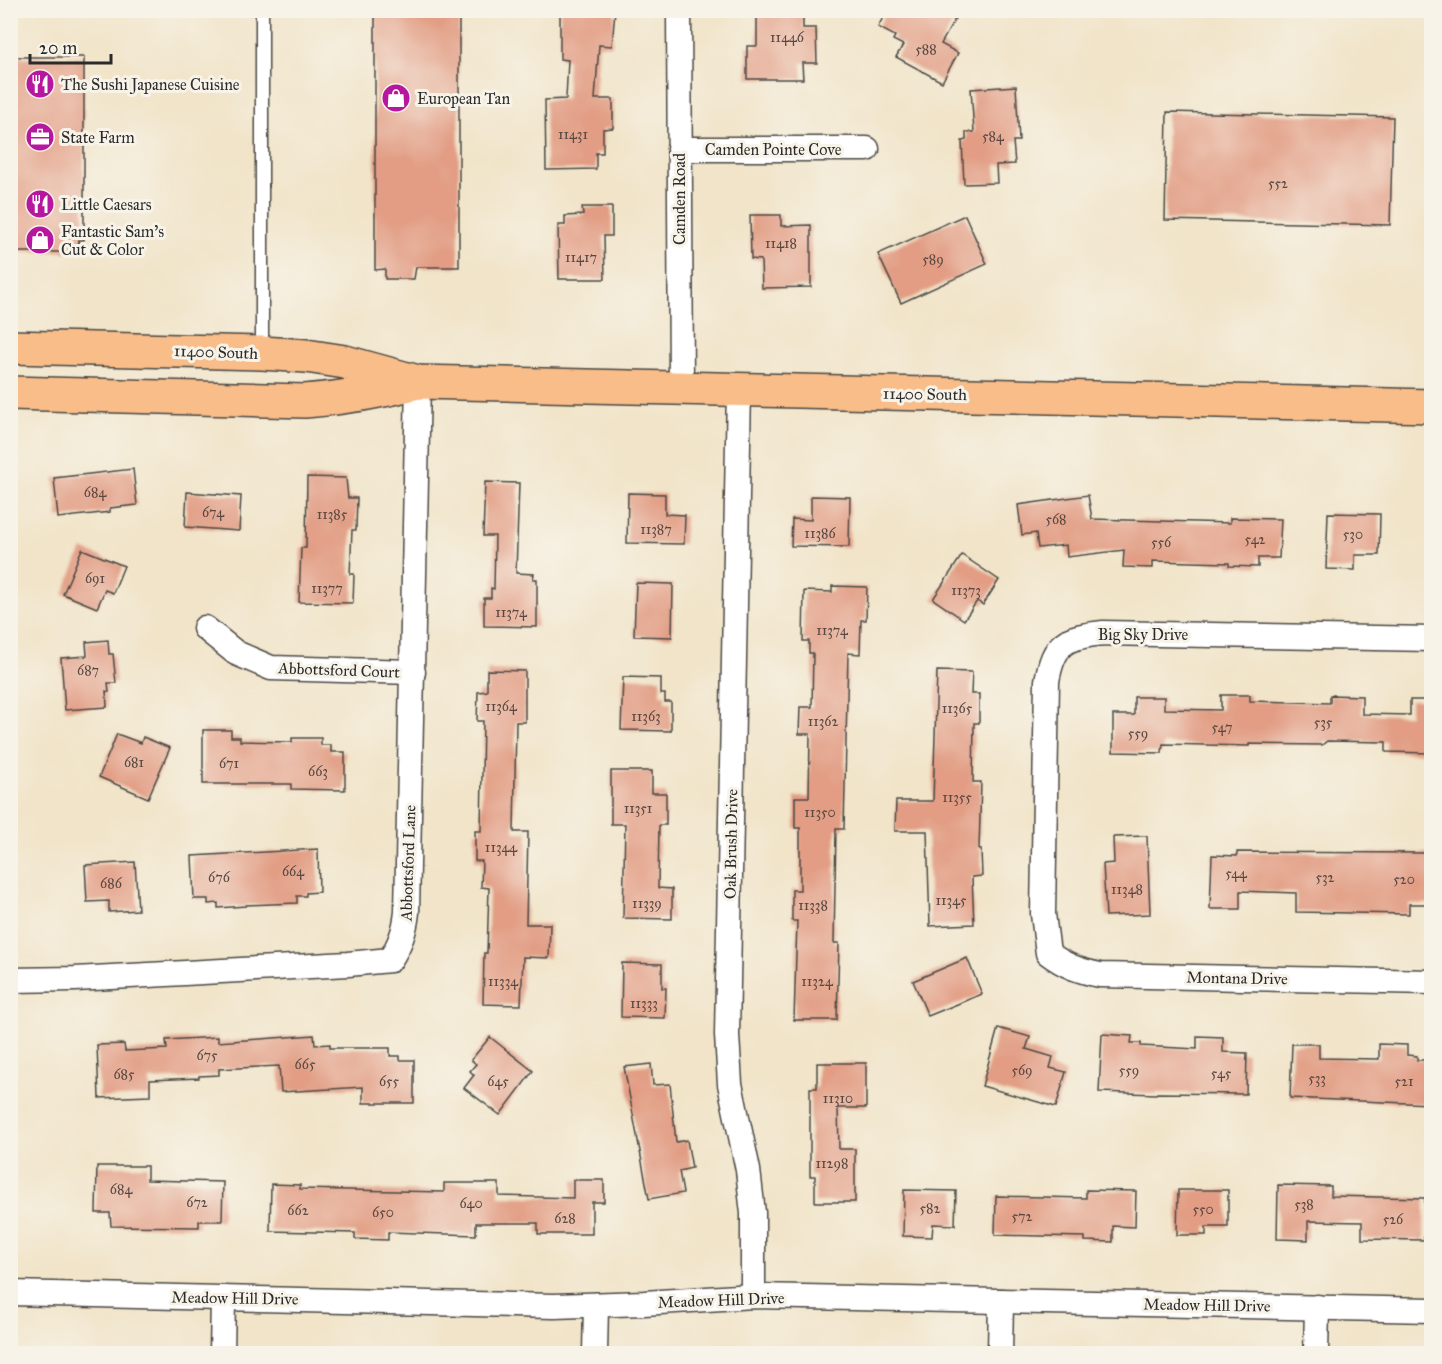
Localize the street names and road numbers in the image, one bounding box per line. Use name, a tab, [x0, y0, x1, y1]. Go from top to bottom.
street label: Camden Pointe Cove	[705, 140, 842, 159]
street label: Camden Road	[670, 153, 689, 245]
street label: 11400 South	[174, 341, 258, 363]
street label: 11400 South	[883, 384, 967, 404]
street label: Big Sky Drive	[1098, 625, 1189, 645]
street label: Abbottsford Court	[277, 658, 400, 682]
street label: Oak Brush Drive	[721, 788, 741, 899]
street label: Abbottsford Lane	[396, 804, 420, 922]
street label: Montana Drive	[1186, 968, 1288, 988]
street label: Meadow Hill Drive	[171, 1287, 299, 1309]
street label: Meadow Hill Drive	[657, 1288, 785, 1312]
street label: Meadow Hill Drive	[1143, 1294, 1271, 1316]

